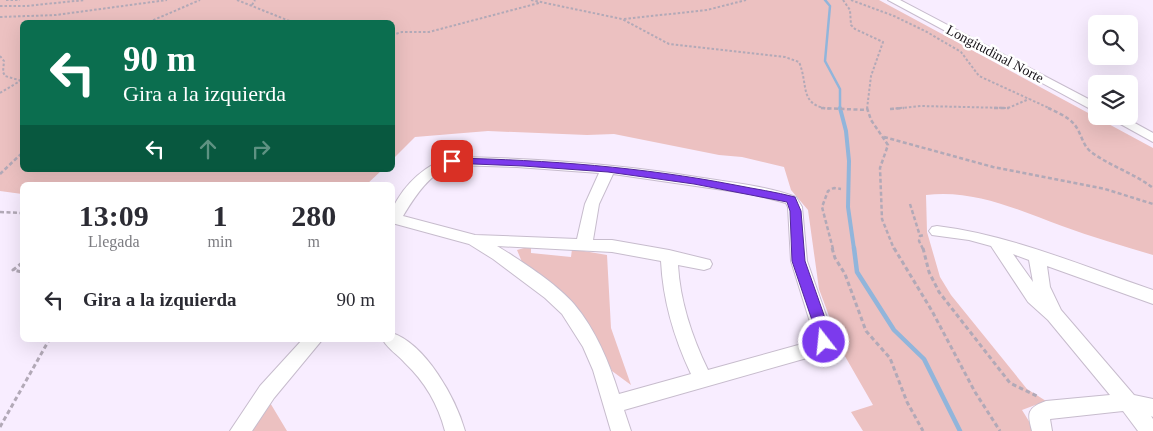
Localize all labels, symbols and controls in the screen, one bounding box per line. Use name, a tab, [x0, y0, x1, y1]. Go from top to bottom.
map controls	[1088, 15, 1138, 125]
button: search	[1088, 15, 1138, 65]
street label: Longitudinal Norte	[944, 22, 1046, 86]
icon: left	[40, 40, 105, 105]
text: 90 m	[123, 40, 196, 79]
button: layers	[1088, 75, 1138, 125]
text: Gira a la izquierda	[123, 81, 286, 106]
icon: left	[141, 135, 169, 163]
icon: ahead	[194, 135, 222, 163]
icon: right	[247, 135, 275, 163]
pin	[431, 140, 473, 182]
icon: arrive	[438, 147, 466, 175]
text: 13:09	[79, 199, 149, 232]
text: 1	[212, 199, 227, 232]
text: 280	[291, 199, 336, 232]
text: Llegada	[88, 233, 140, 250]
text: min	[208, 233, 232, 250]
text: m	[307, 233, 320, 250]
icon: left	[40, 286, 68, 314]
text: Gira a la izquierda	[83, 289, 237, 310]
text: 90 m	[336, 289, 375, 310]
position arrow	[797, 315, 849, 367]

